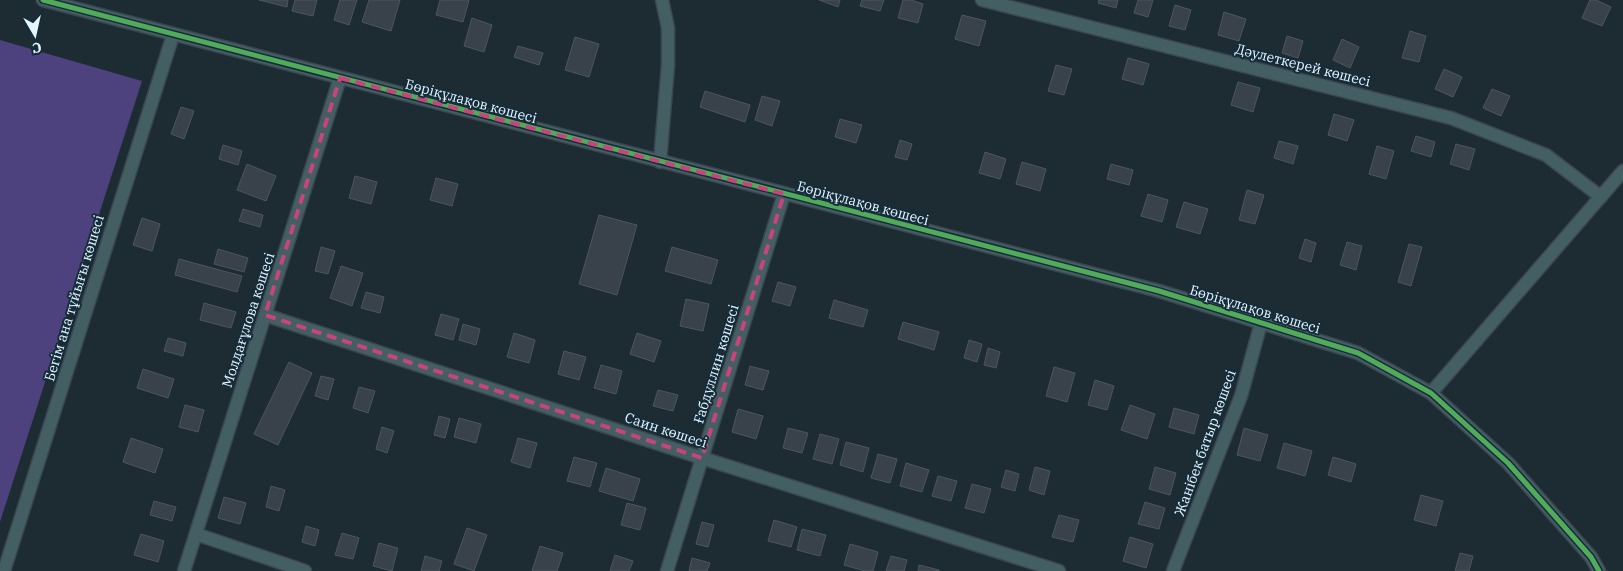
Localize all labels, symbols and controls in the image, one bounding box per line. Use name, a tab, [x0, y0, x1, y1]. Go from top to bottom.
north arrow	[10, 10, 60, 60]
text: С	[31, 38, 43, 57]
street label: Дәулеткерей көшесі	[1234, 40, 1372, 90]
street label: Бөріқұлақов көшесі	[403, 75, 539, 127]
street label: Бөріқұлақов көшесі	[795, 177, 931, 229]
street label: Бегім ана тұйығы көшесі	[40, 213, 108, 383]
street label: Молдағұлова көшесі	[218, 250, 278, 390]
street label: Бөріқұлақов көшесі	[1188, 281, 1322, 337]
street label: Ғабдуллин көшесі	[689, 302, 743, 426]
street label: Жанібек батыр көшесі	[1170, 367, 1240, 519]
street label: Саин көшесі	[623, 408, 709, 452]

